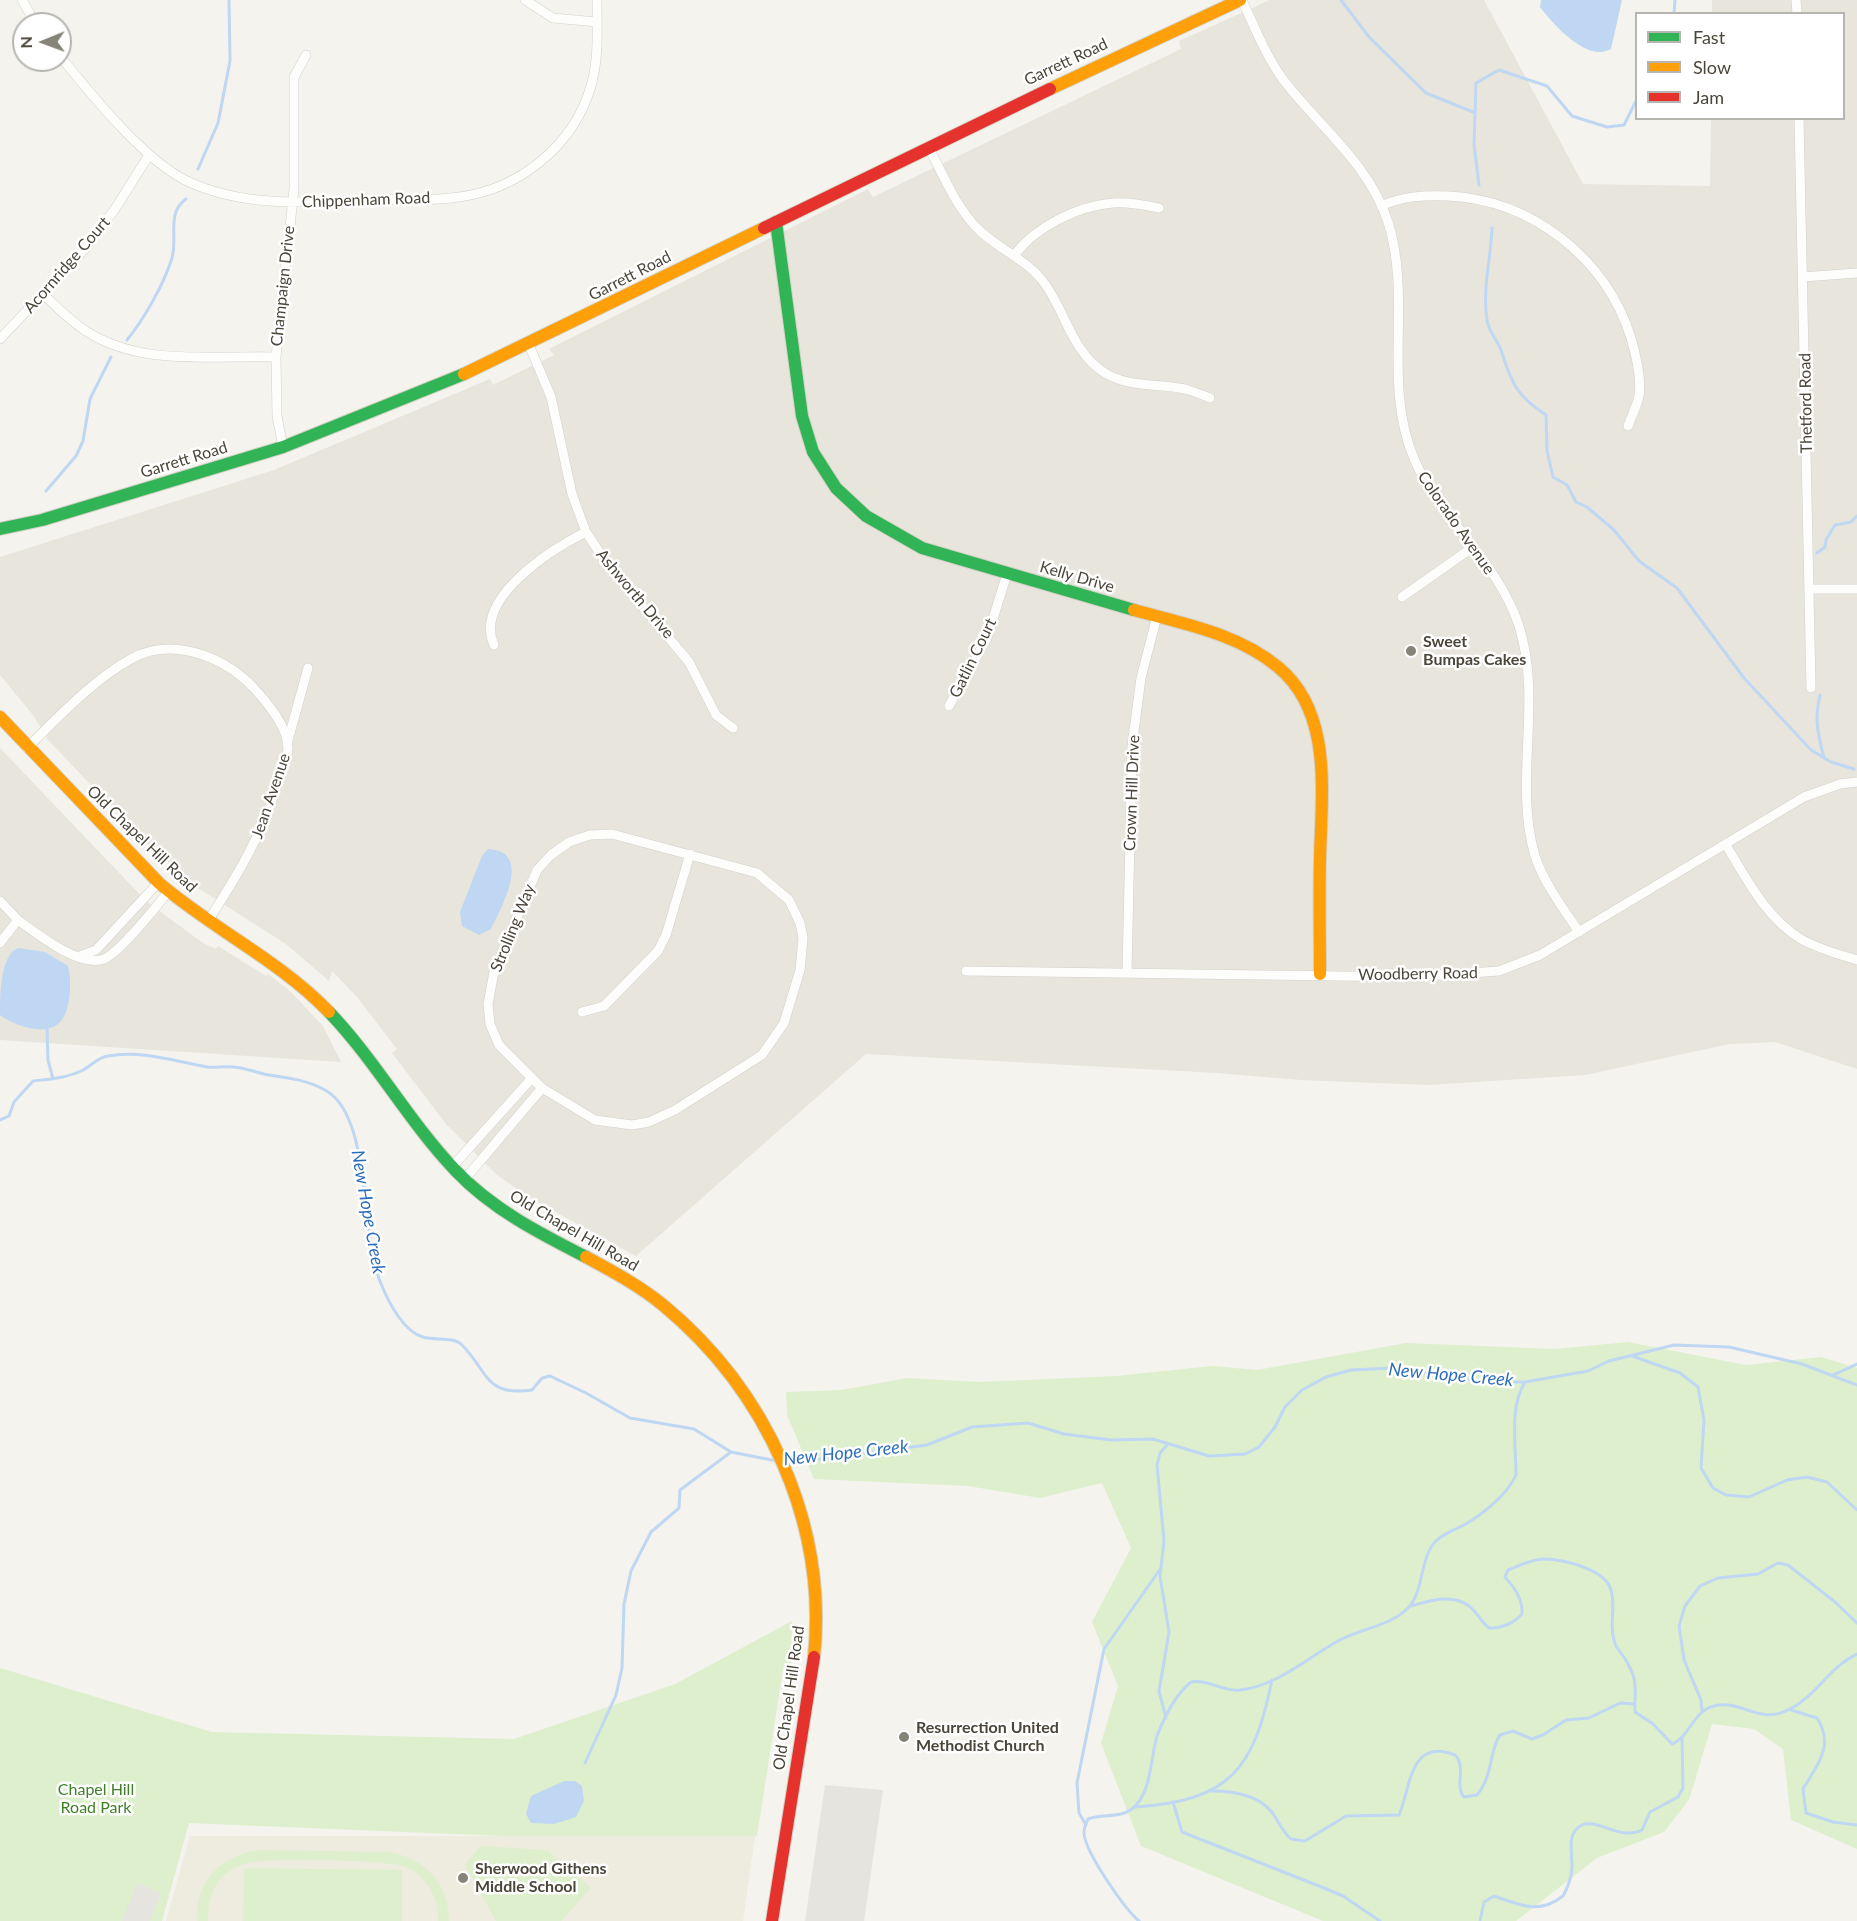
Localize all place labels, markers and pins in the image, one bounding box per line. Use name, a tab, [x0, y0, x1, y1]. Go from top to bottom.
place label: Sweet Bumpas Cakes	[1423, 632, 1526, 670]
marker: Sweet Bumpas Cakes	[1404, 644, 1418, 658]
place label: Resurrection United Methodist Church	[916, 1718, 1059, 1756]
marker: Resurrection United Methodist Church	[897, 1730, 911, 1744]
place label: Sherwood Githens Middle School	[475, 1859, 606, 1897]
marker: Sherwood Githens Middle School	[456, 1871, 470, 1885]

